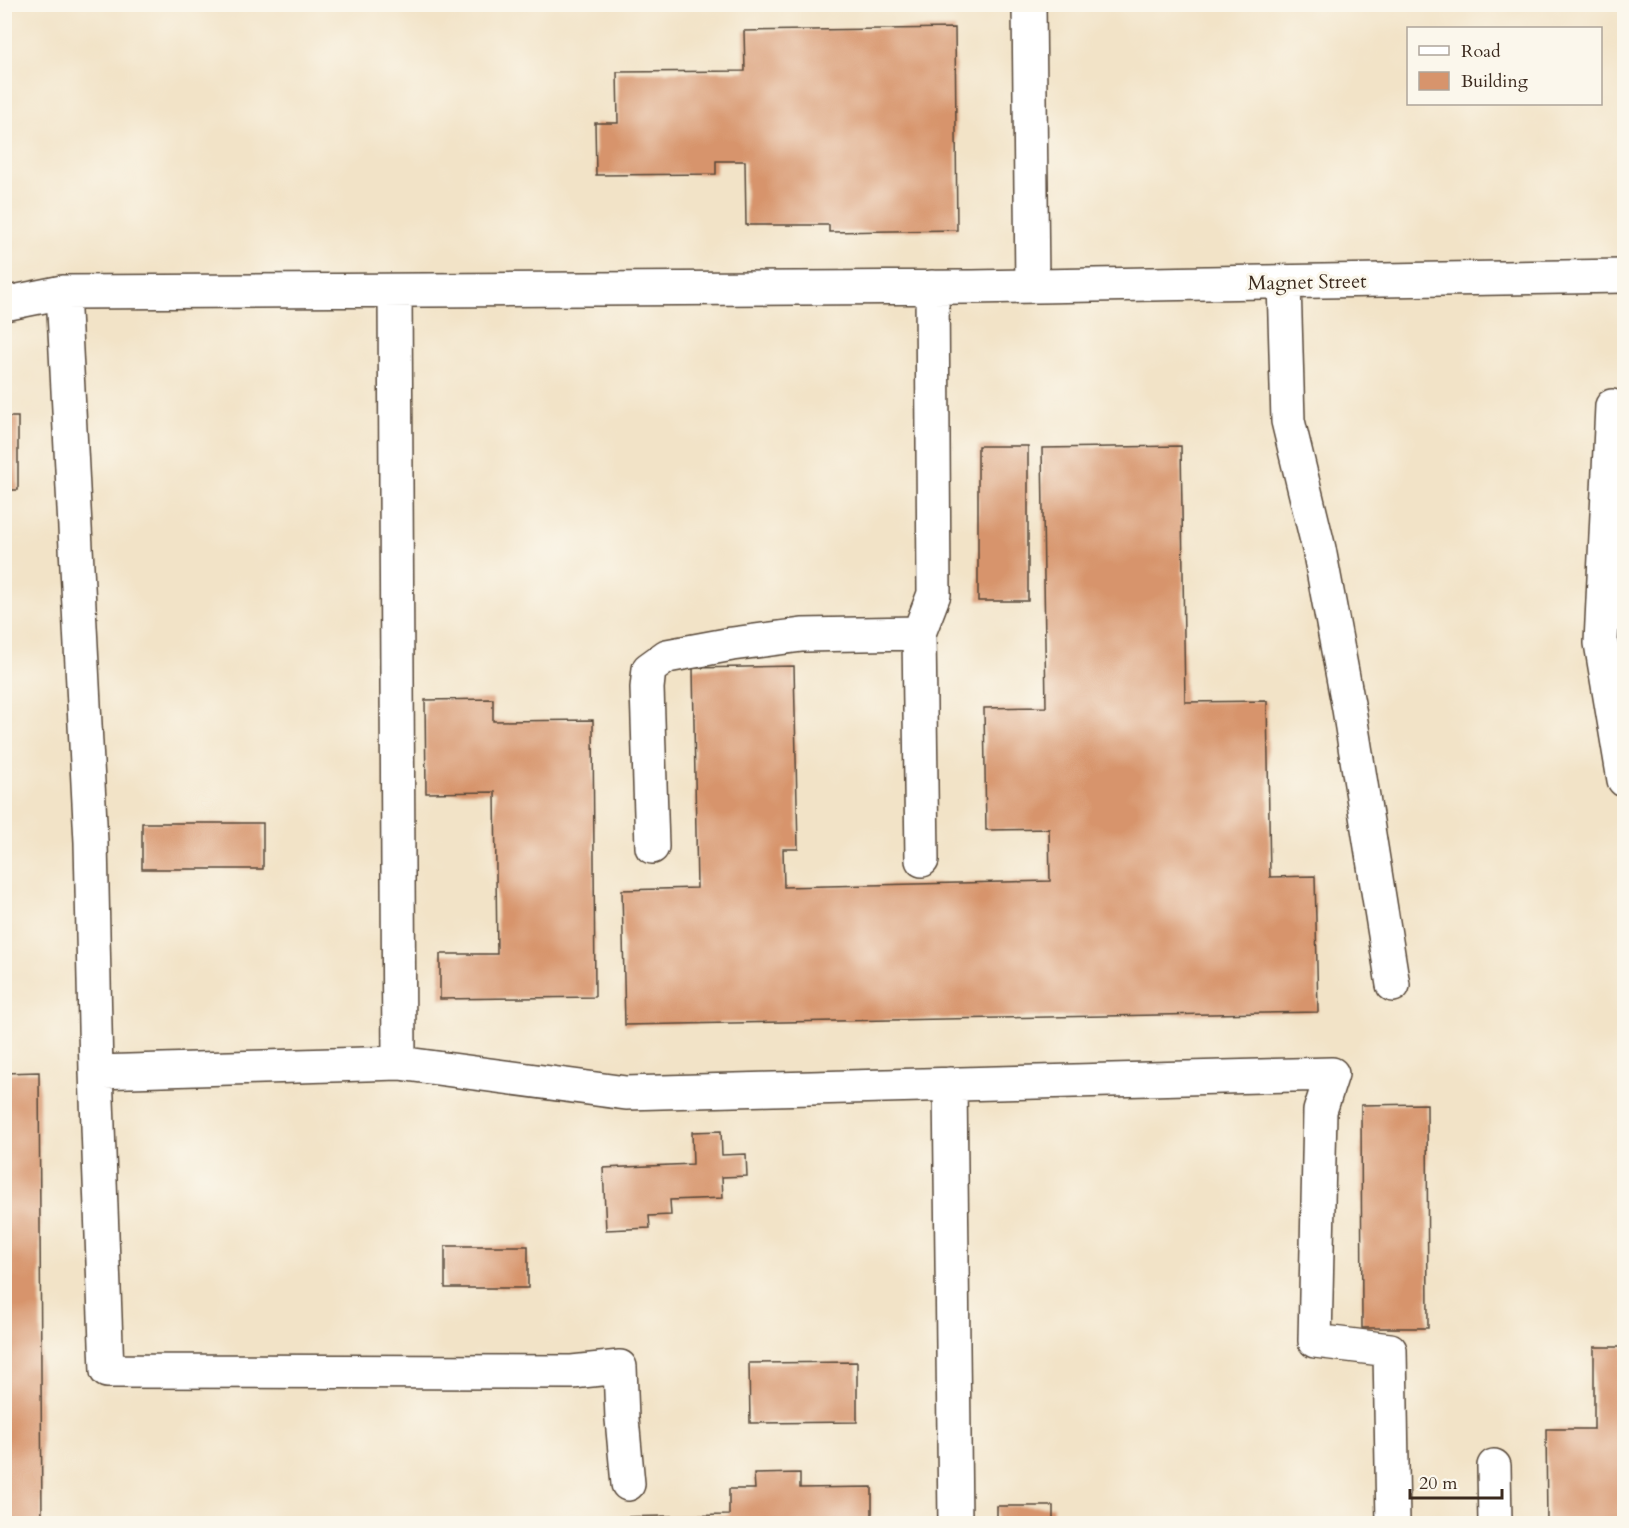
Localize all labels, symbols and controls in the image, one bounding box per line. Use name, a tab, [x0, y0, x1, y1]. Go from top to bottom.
legend	[1407, 27, 1602, 105]
text: Road	[1461, 39, 1501, 64]
text: Building	[1461, 69, 1529, 94]
street label: Magnet Street	[1247, 267, 1367, 297]
scale bar	[1410, 1462, 1502, 1500]
text: 20 m	[1419, 1471, 1458, 1496]

